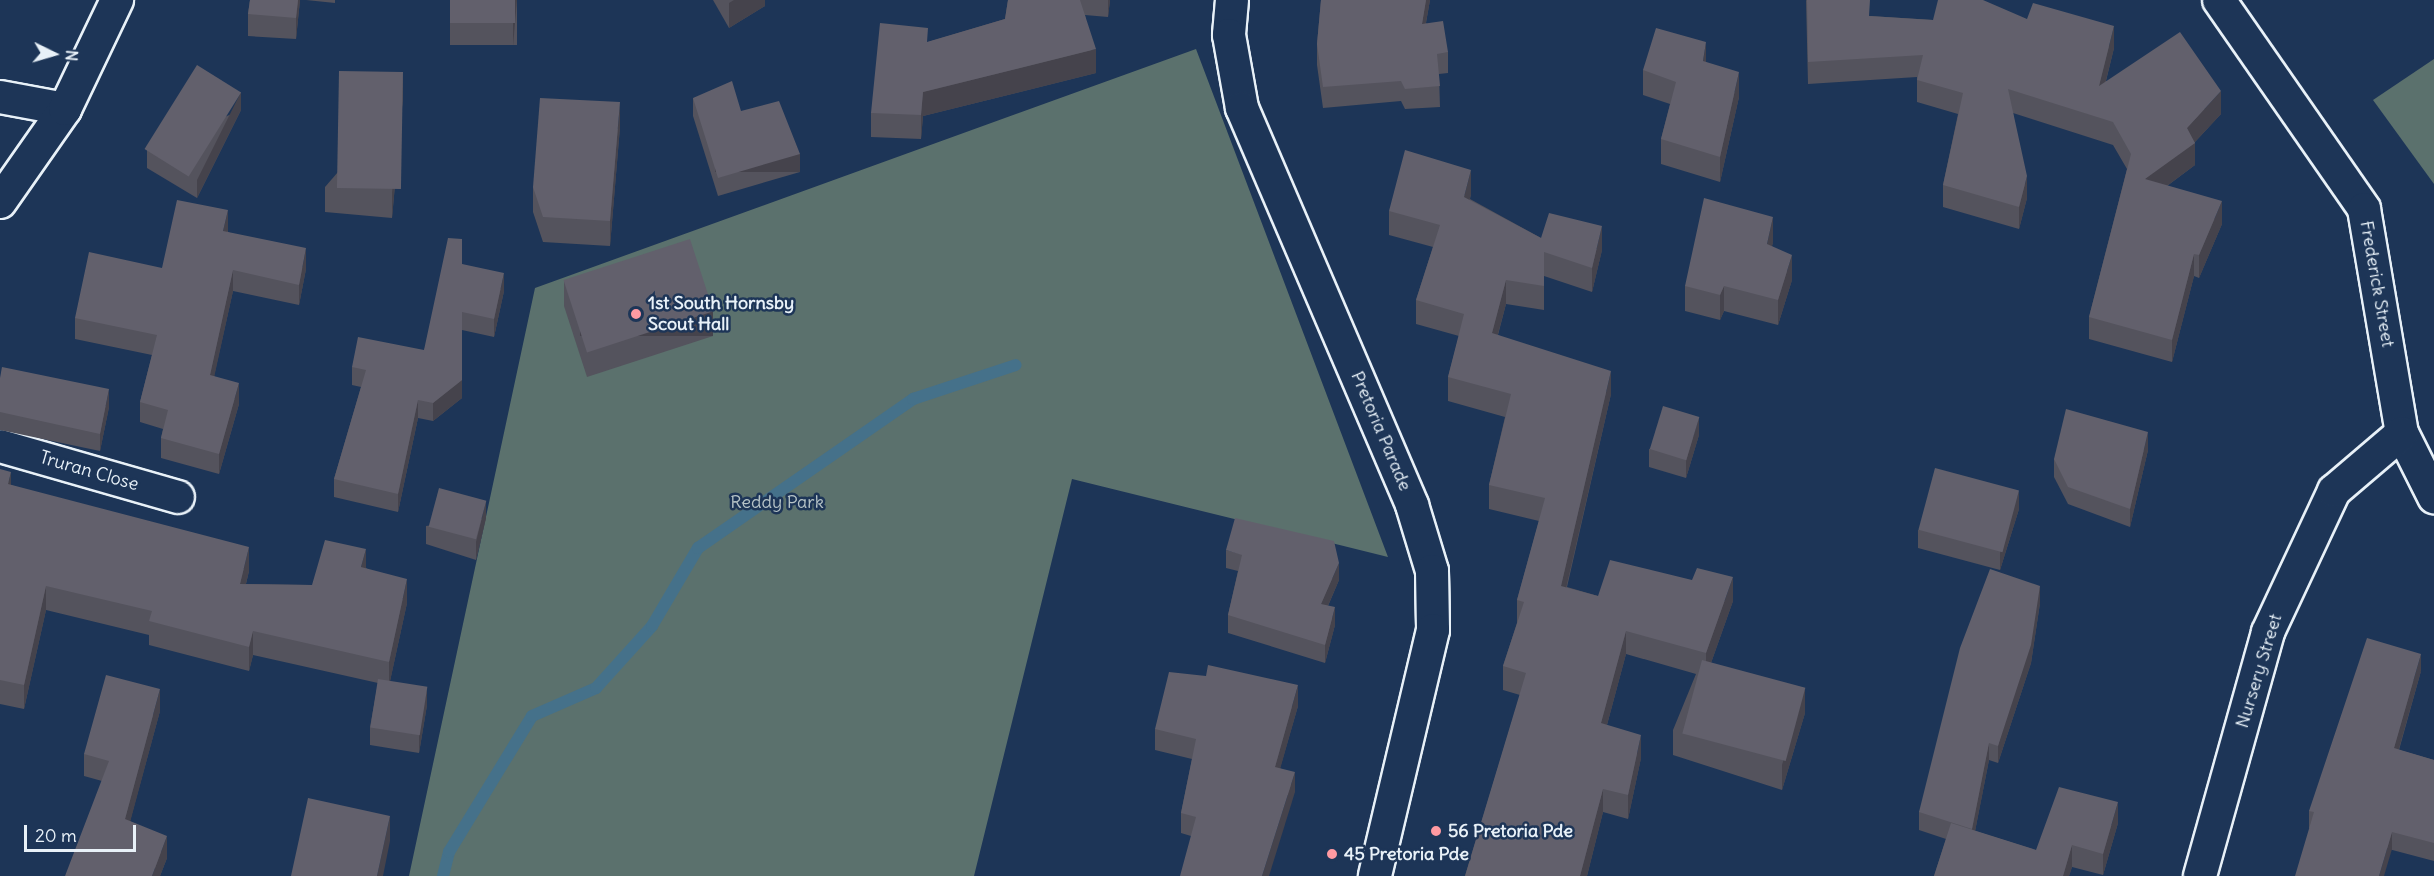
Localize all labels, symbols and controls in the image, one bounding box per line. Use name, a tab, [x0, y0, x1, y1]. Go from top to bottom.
north arrow	[24, 24, 84, 84]
text: N	[61, 49, 82, 62]
street label: Frederick Street	[2355, 219, 2399, 349]
place label: 1st South Hornsby Scout Hall	[648, 293, 794, 336]
marker: 1st South Hornsby Scout Hall	[629, 307, 643, 321]
street label: Pretoria Parade	[1346, 368, 1416, 494]
street label: Truran Close	[37, 447, 141, 495]
park label: Reddy Park	[730, 491, 824, 513]
street label: Nursery Street	[2231, 611, 2287, 731]
scale bar	[27, 813, 140, 851]
place label: 56 Pretoria Pde	[1448, 820, 1573, 842]
text: 20 m	[35, 824, 77, 847]
marker: 56 Pretoria Pde	[1429, 824, 1443, 838]
place label: 45 Pretoria Pde	[1344, 843, 1469, 865]
marker: 45 Pretoria Pde	[1325, 847, 1339, 861]

